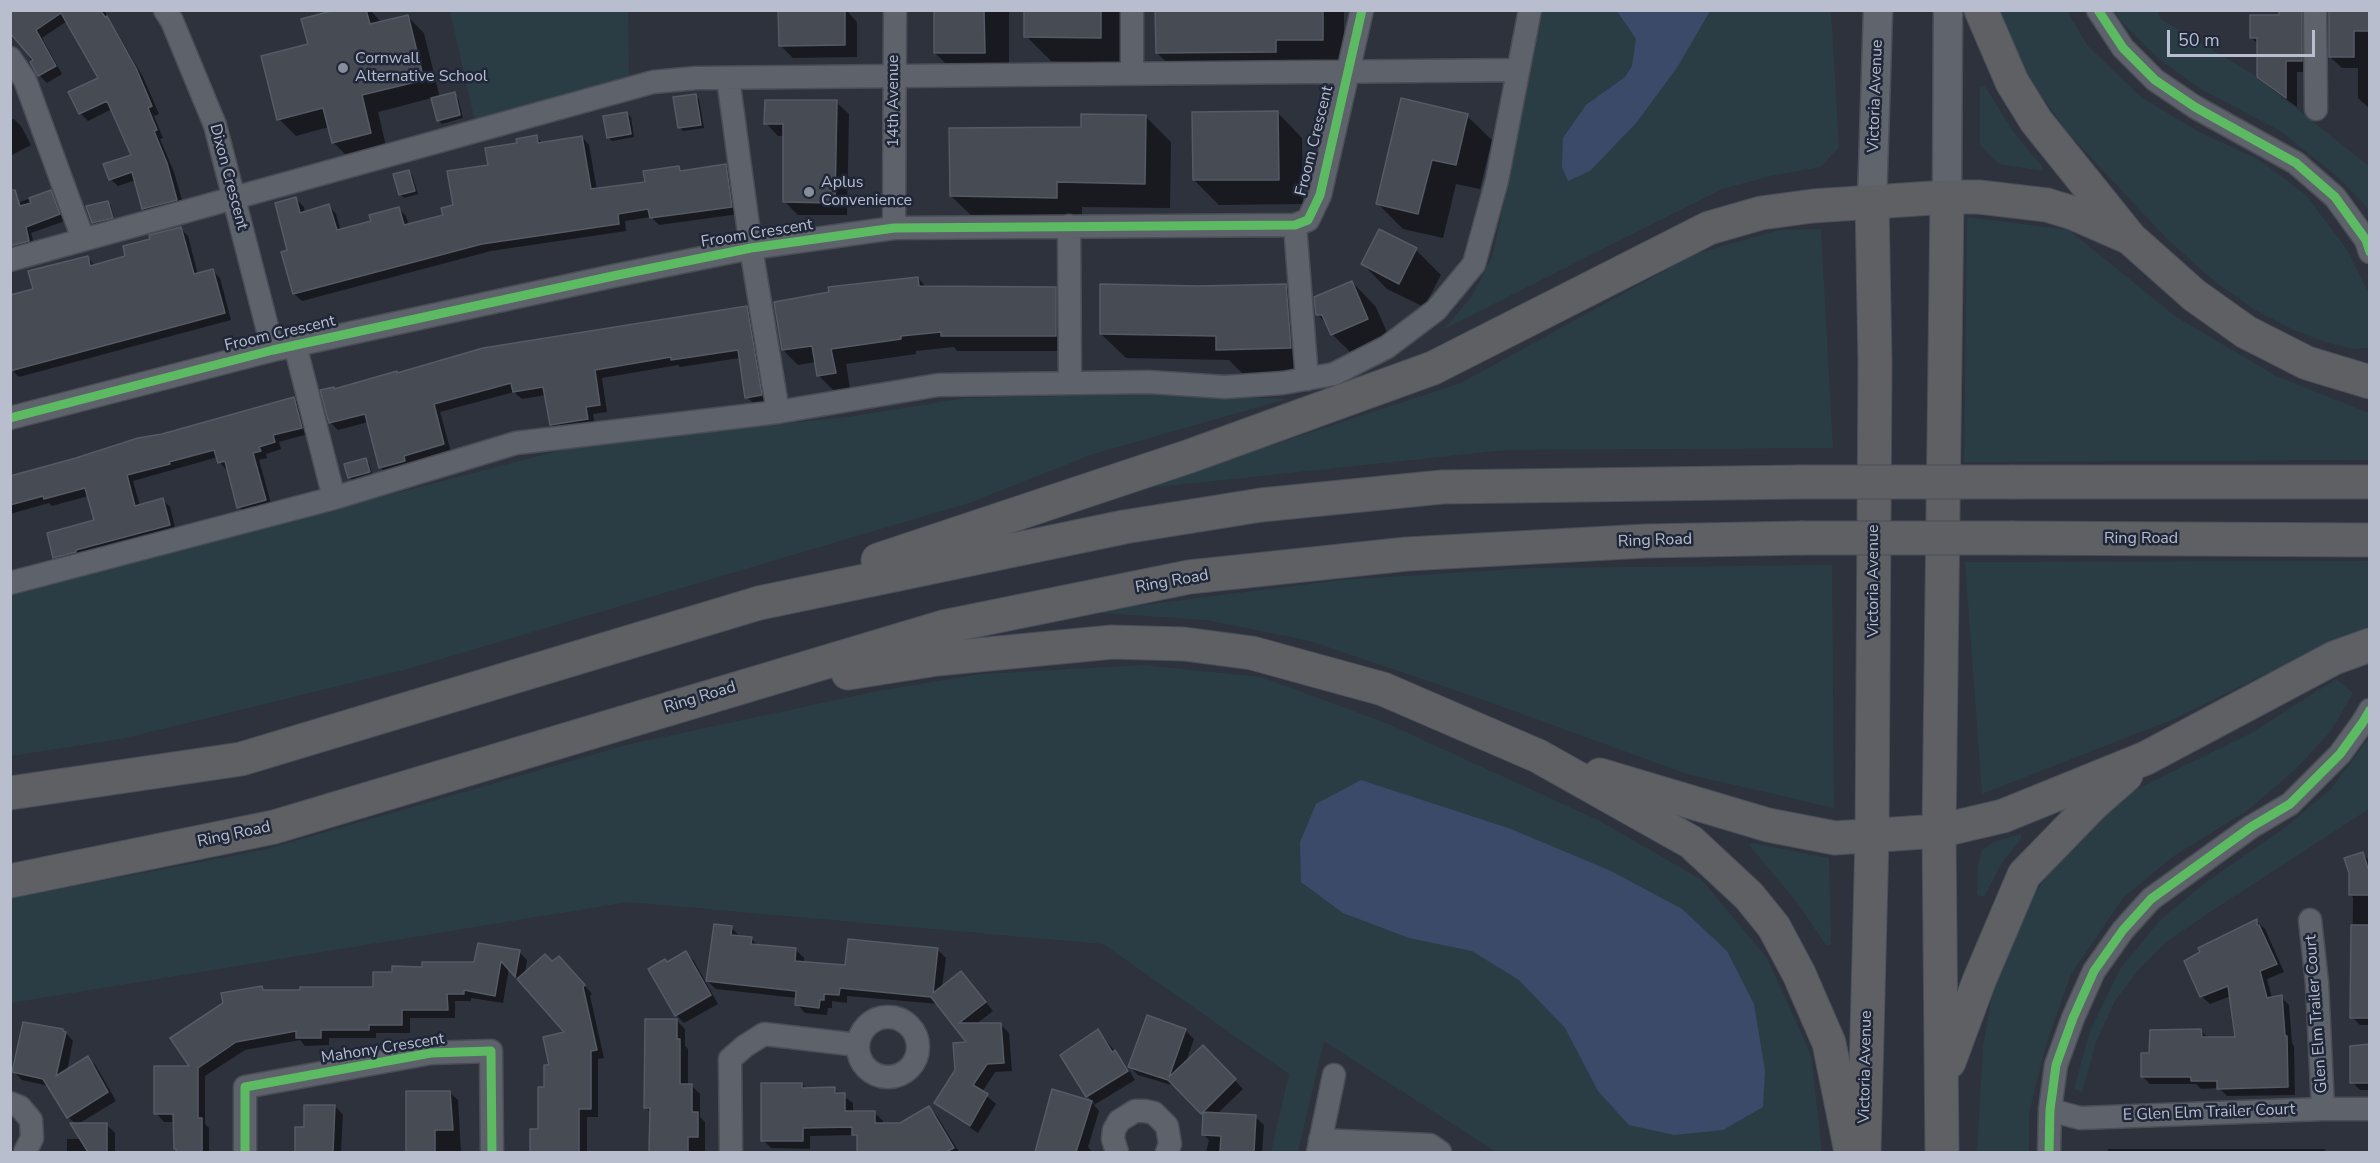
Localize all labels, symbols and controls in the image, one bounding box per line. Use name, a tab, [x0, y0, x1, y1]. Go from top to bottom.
scale bar	[2170, 18, 2318, 56]
text: 50 m	[2178, 28, 2220, 52]
street label: Victoria Avenue	[1864, 39, 1888, 153]
place label: Cornwall Alternative School	[355, 49, 488, 87]
street label: 14th Avenue	[884, 55, 904, 147]
marker: Cornwall Alternative School	[336, 61, 350, 75]
street label: Froom Crescent	[1292, 84, 1338, 198]
street label: Dixon Crescent	[205, 122, 251, 232]
place label: Aplus Convenience	[821, 173, 912, 211]
marker: Aplus Convenience	[802, 185, 816, 199]
street label: Froom Crescent	[700, 216, 814, 252]
street label: Froom Crescent	[223, 312, 337, 356]
street label: Victoria Avenue	[1864, 524, 1884, 638]
street label: Ring Road	[2104, 529, 2178, 549]
street label: Ring Road	[1618, 530, 1692, 552]
street label: Ring Road	[1134, 566, 1210, 598]
street label: Ring Road	[662, 678, 738, 718]
street label: Ring Road	[196, 818, 272, 852]
street label: Glen Elm Trailer Court	[2302, 934, 2332, 1094]
street label: Victoria Avenue	[1855, 1010, 1877, 1124]
street label: Mahony Crescent	[320, 1030, 446, 1068]
street label: E Glen Elm Trailer Court	[2123, 1100, 2295, 1126]

